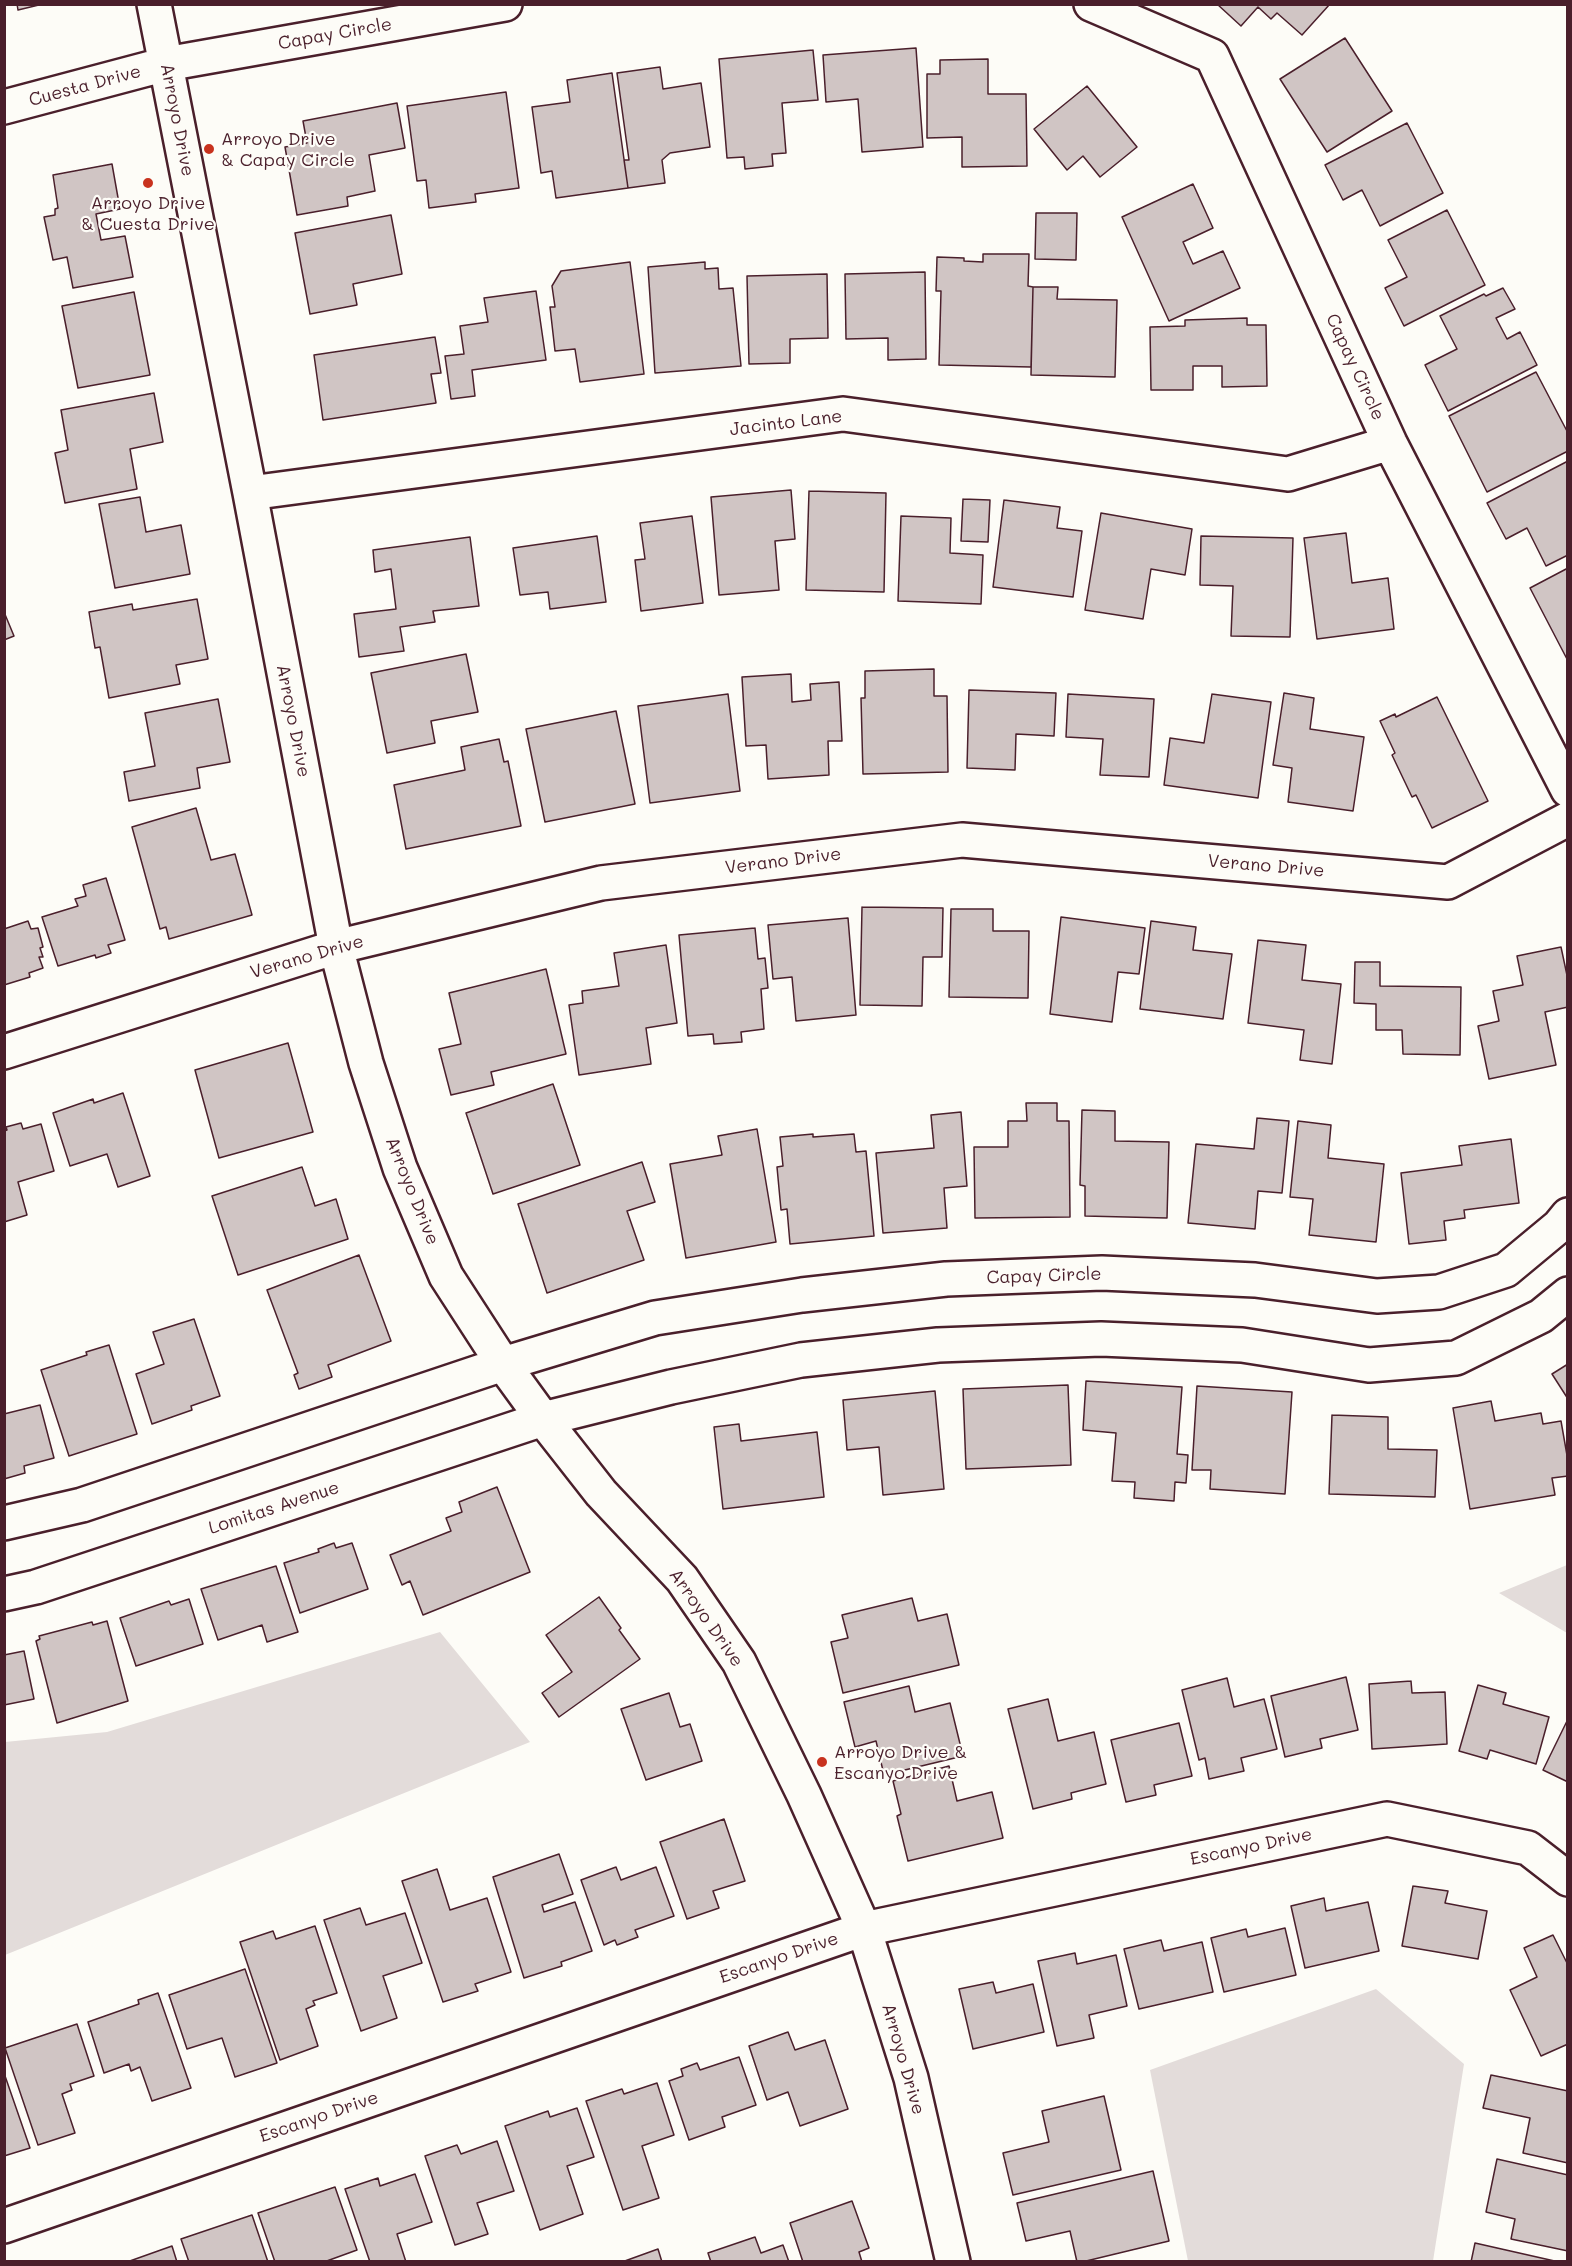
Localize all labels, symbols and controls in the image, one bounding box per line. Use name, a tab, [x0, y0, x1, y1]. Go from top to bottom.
street label: Capay Circle	[276, 13, 394, 55]
street label: Cuesta Drive	[27, 61, 143, 111]
street label: Arroyo Drive	[155, 62, 199, 178]
place label: Arroyo Drive & Capay Circle	[221, 128, 355, 170]
marker: Arroyo Drive & Capay Circle	[202, 142, 216, 156]
marker: Arroyo Drive & Cuesta Drive	[141, 176, 155, 190]
place label: Arroyo Drive & Cuesta Drive	[81, 192, 215, 234]
street label: Capay Circle	[1321, 310, 1389, 424]
street label: Jacinto Lane	[728, 405, 844, 441]
street label: Arroyo Drive	[271, 663, 315, 779]
street label: Verano Drive	[724, 843, 842, 879]
street label: Verano Drive	[1207, 850, 1325, 882]
street label: Verano Drive	[248, 931, 366, 983]
street label: Arroyo Drive	[381, 1134, 443, 1248]
street label: Capay Circle	[986, 1263, 1102, 1289]
street label: Lomitas Avenue	[206, 1477, 342, 1539]
street label: Arroyo Drive	[664, 1565, 748, 1671]
place label: Arroyo Drive & Escanyo Drive	[834, 1741, 967, 1784]
marker: Arroyo Drive & Escanyo Drive	[815, 1755, 829, 1769]
street label: Escanyo Drive	[1188, 1824, 1314, 1870]
street label: Escanyo Drive	[717, 1928, 841, 1988]
street label: Arroyo Drive	[877, 2001, 929, 2117]
street label: Escanyo Drive	[257, 2087, 381, 2147]

